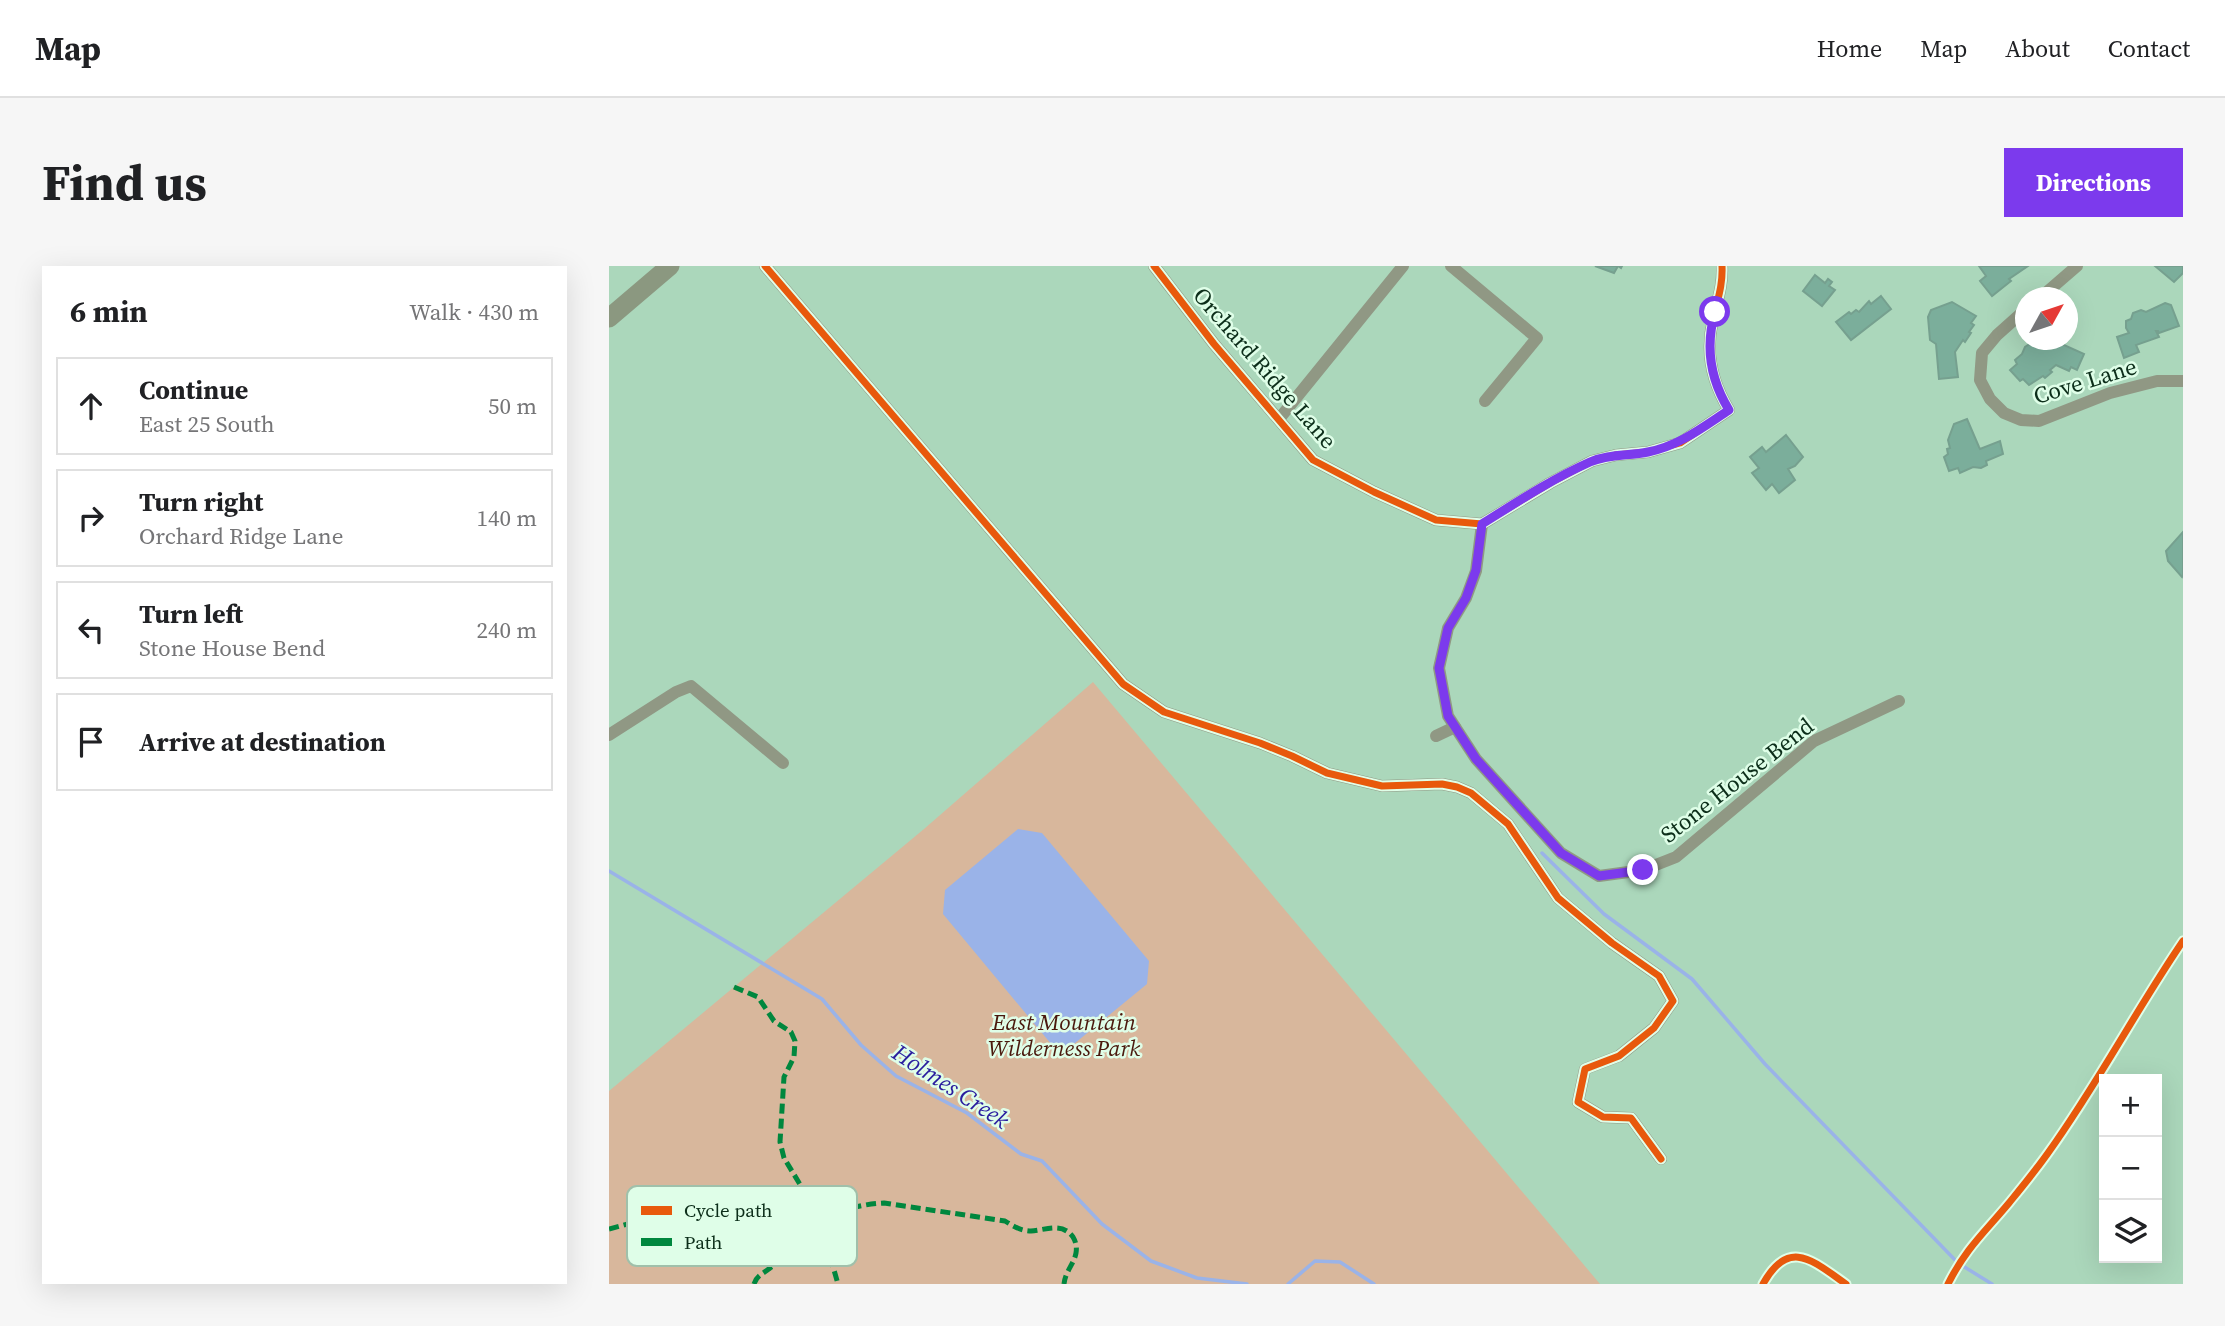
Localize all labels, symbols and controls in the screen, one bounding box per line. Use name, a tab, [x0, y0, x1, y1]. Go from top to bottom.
text: Map	[35, 26, 101, 71]
text: Home	[1817, 32, 1882, 65]
text: Map	[1920, 32, 1967, 65]
text: About	[2005, 32, 2070, 65]
text: Contact	[2108, 32, 2190, 65]
button: Directions	[2004, 148, 2183, 217]
text: Find us	[42, 149, 207, 216]
street label: Orchard Ridge Lane	[1186, 280, 1344, 456]
north arrow	[2015, 287, 2078, 350]
text: 6 min	[70, 291, 148, 332]
text: Walk · 430 m	[409, 296, 539, 328]
route start	[1699, 296, 1730, 327]
street label: Cove Lane	[2029, 350, 2141, 412]
text: Continue	[139, 372, 248, 408]
icon: ahead	[72, 387, 110, 425]
text: 50 m	[488, 390, 537, 422]
text: East 25 South	[139, 408, 275, 440]
text: Turn right	[139, 484, 263, 520]
icon: right	[72, 499, 110, 537]
text: 140 m	[476, 502, 537, 534]
text: Orchard Ridge Lane	[139, 520, 343, 552]
text: Turn left	[139, 596, 243, 632]
icon: left	[72, 611, 110, 649]
text: 240 m	[476, 614, 537, 646]
text: Stone House Bend	[139, 632, 325, 664]
street label: Stone House Bend	[1654, 710, 1820, 850]
icon: arrive	[72, 723, 110, 761]
text: Arrive at destination	[139, 724, 386, 760]
route end	[1627, 854, 1658, 885]
park label: East Mountain Wilderness Park	[988, 1006, 1140, 1064]
water label: Holmes Creek	[885, 1035, 1016, 1136]
map controls	[2099, 1074, 2162, 1263]
button: +	[2099, 1074, 2162, 1137]
button: −	[2099, 1137, 2162, 1200]
legend	[627, 1186, 857, 1266]
text: Cycle path	[684, 1197, 773, 1223]
button: layers	[2099, 1200, 2162, 1263]
text: Path	[684, 1229, 722, 1255]

